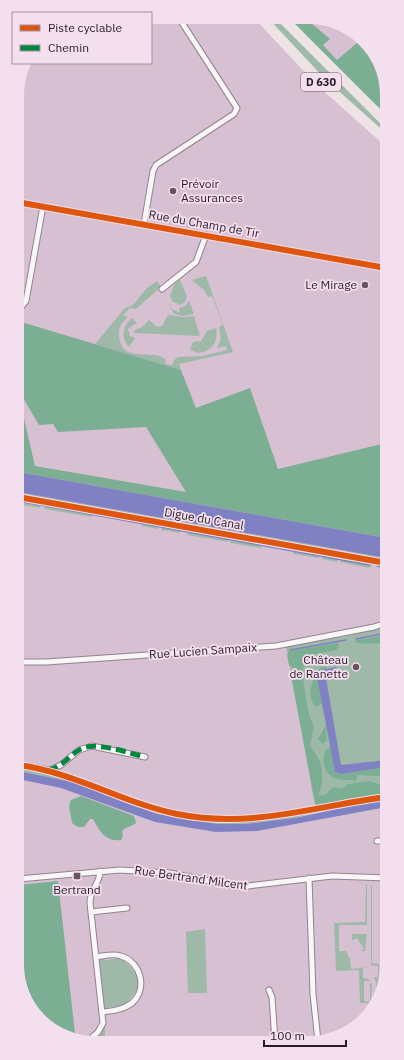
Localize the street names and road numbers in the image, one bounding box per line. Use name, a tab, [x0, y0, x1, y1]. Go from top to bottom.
road number: D 630	[301, 73, 341, 91]
street label: Rue du Champ de Tir	[148, 206, 261, 241]
street label: Digue du Canal	[163, 504, 245, 533]
street label: Rue Lucien Sampaix	[148, 639, 257, 662]
street label: Rue Bertrand Milcent	[134, 862, 249, 893]

